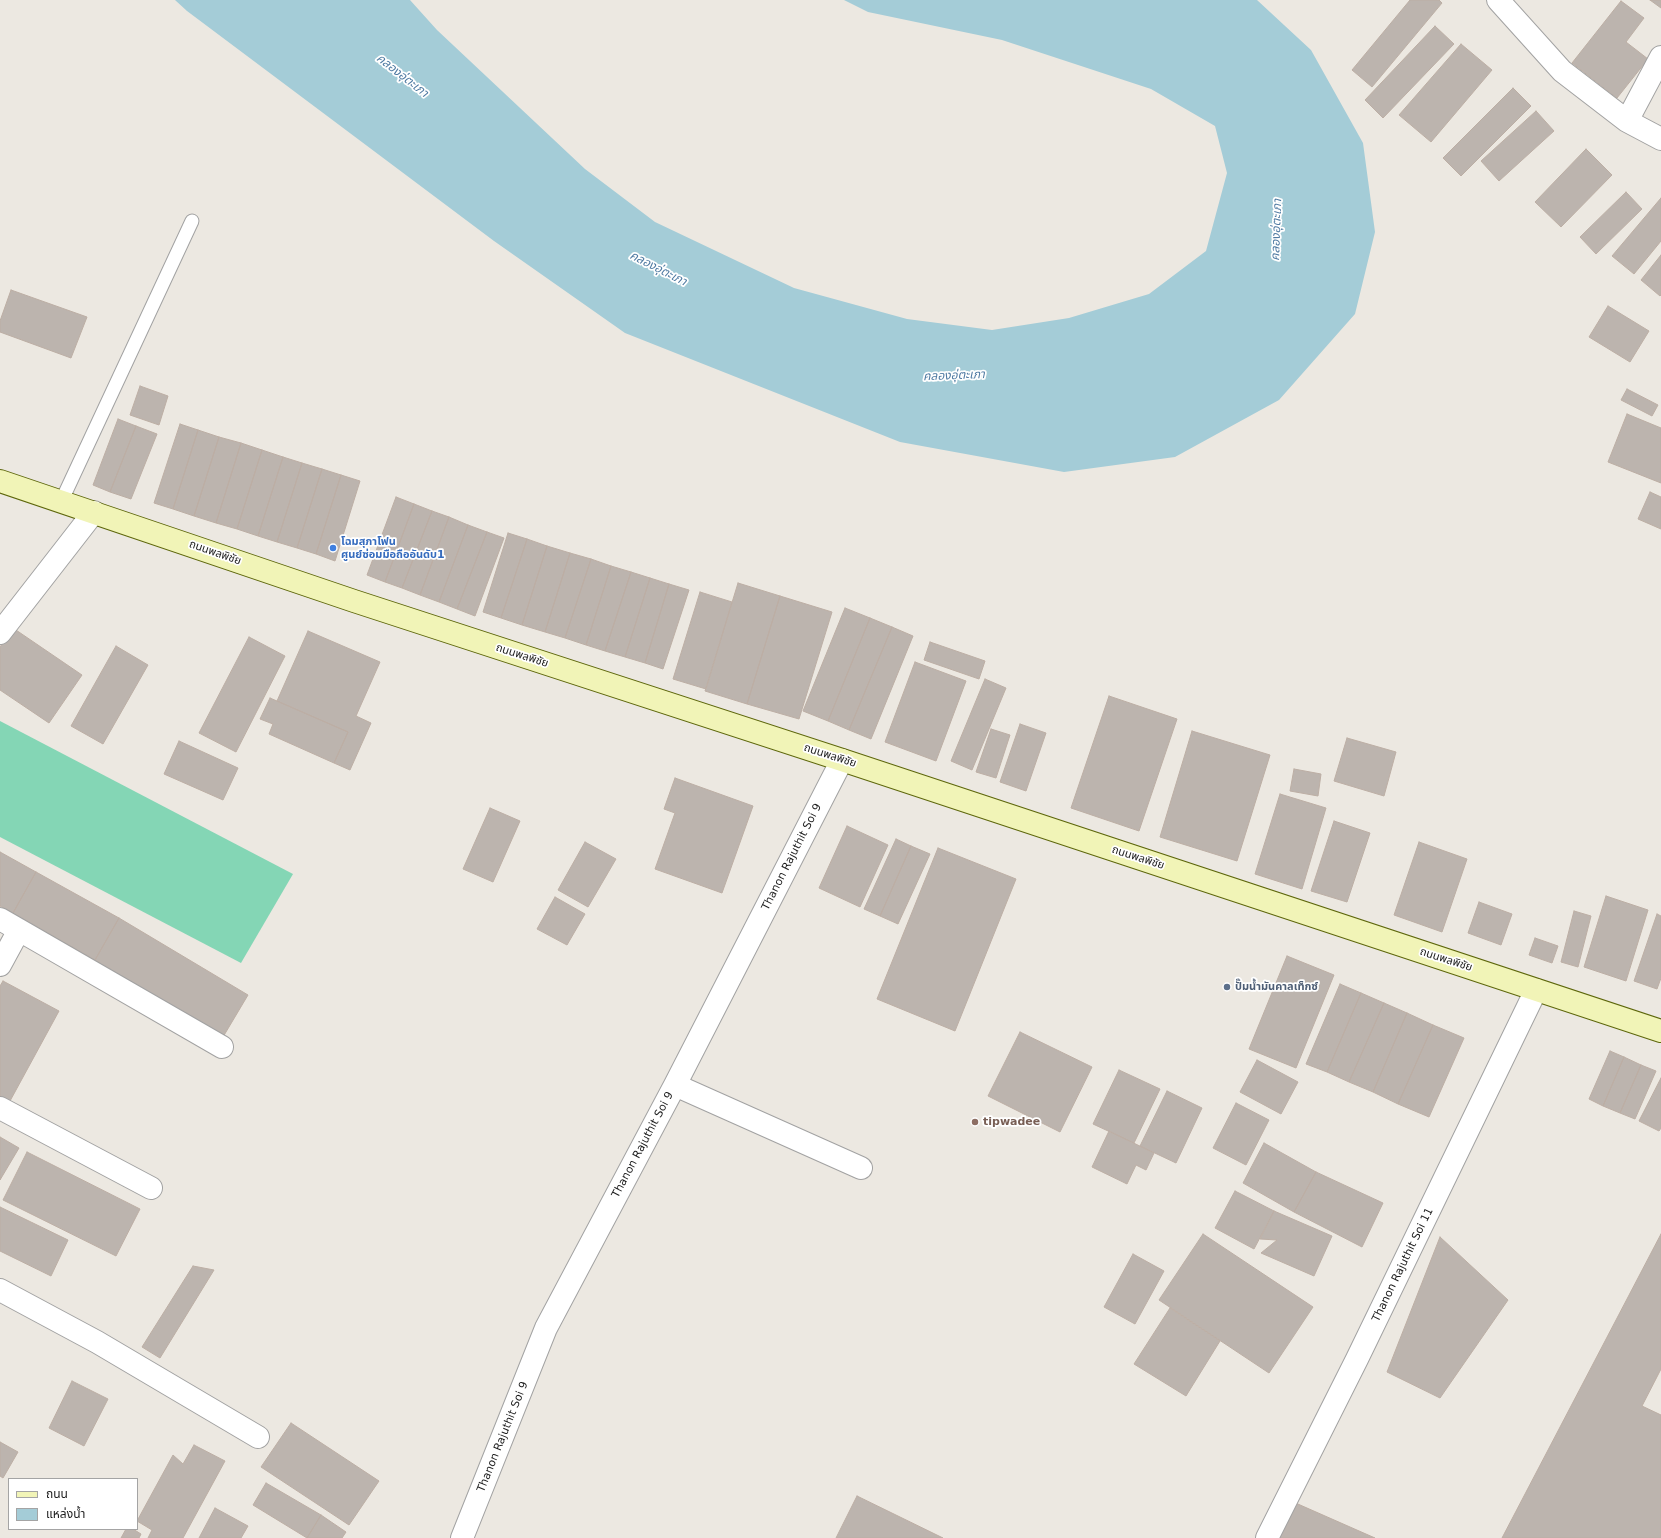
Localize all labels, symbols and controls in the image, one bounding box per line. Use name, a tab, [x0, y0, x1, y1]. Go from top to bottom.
water label: คลองอุ่ตะเภา	[373, 51, 431, 101]
water label: คลองอุ่ตะเภา	[1269, 199, 1285, 261]
water label: คลองอุ่ตะเภา	[627, 249, 689, 289]
water label: คลองอุ่ตะเภา	[923, 368, 985, 384]
place label: โฉมสุภาโฟน ศูนย์ซ่อมมือถืออันดับ1	[341, 535, 445, 561]
street label: ถนนพลพิชัย	[187, 538, 243, 568]
marker: โฉมสุภาโฟน ศูนย์ซ่อมมือถืออันดับ1	[328, 543, 338, 553]
street label: ถนนพลพิชัย	[494, 641, 550, 671]
street label: ถนนพลพิชัย	[802, 741, 858, 771]
street label: Thanon Rajuthit Soi 9	[759, 801, 825, 913]
street label: ถนนพลพิชัย	[1110, 843, 1166, 873]
street label: ถนนพลพิชัย	[1418, 945, 1474, 975]
place label: ปั๊มน้ำมันคาลเท็กซ์	[1235, 980, 1318, 994]
marker: ปั๊มน้ำมันคาลเท็กซ์	[1222, 982, 1232, 992]
street label: Thanon Rajuthit Soi 9	[609, 1090, 677, 1200]
place label: tipwadee	[983, 1115, 1040, 1129]
marker: tipwadee	[970, 1117, 980, 1127]
street label: Thanon Rajuthit Soi 11	[1370, 1206, 1436, 1324]
street label: Thanon Rajuthit Soi 9	[475, 1380, 531, 1494]
legend	[8, 1478, 138, 1530]
text: ถนน	[46, 1487, 68, 1501]
text: แหล่งน้ำ	[46, 1507, 85, 1521]

